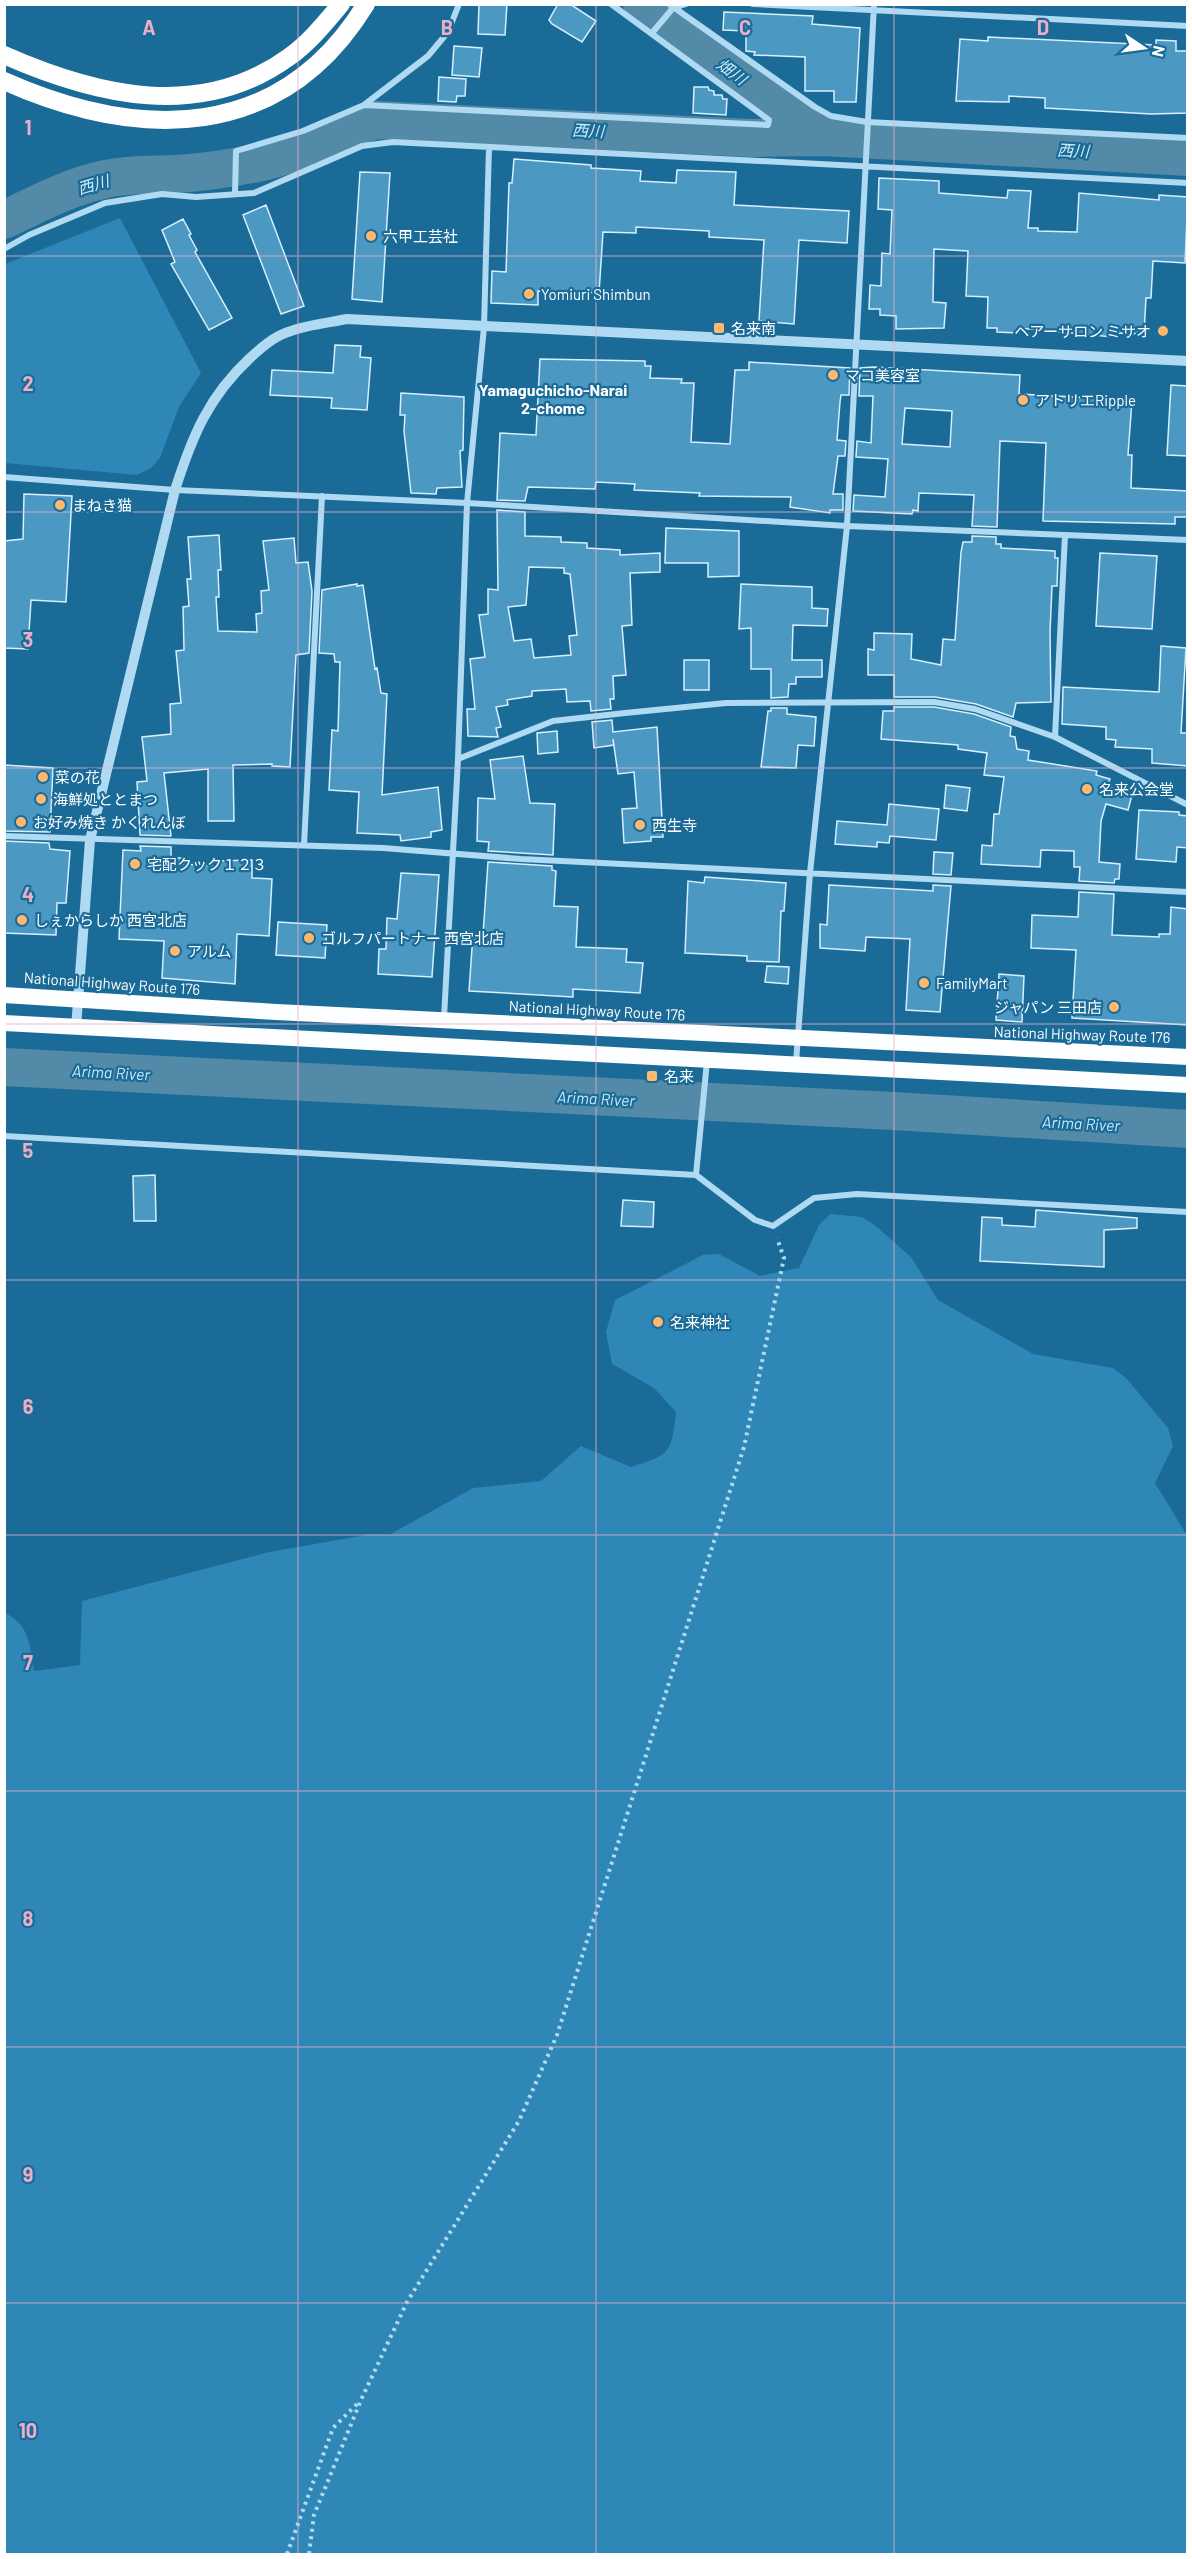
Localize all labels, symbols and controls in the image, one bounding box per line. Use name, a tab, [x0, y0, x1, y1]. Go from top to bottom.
text: A	[142, 15, 156, 39]
text: B	[441, 15, 453, 39]
text: C	[739, 15, 751, 39]
text: D	[1037, 15, 1049, 39]
north arrow	[1114, 18, 1174, 78]
text: N	[1149, 44, 1170, 59]
water label: 畑川	[713, 54, 752, 89]
text: 1	[24, 115, 32, 139]
water label: 西川	[572, 120, 606, 140]
water label: 西川	[1057, 140, 1091, 160]
water label: 西川	[75, 170, 113, 198]
place label: 六甲工芸社	[383, 227, 458, 245]
marker: 六甲工芸社	[364, 229, 378, 243]
place label: Yomiuri Shimbun	[541, 285, 651, 303]
marker: Yomiuri Shimbun	[522, 287, 536, 301]
place label: 名来南	[731, 319, 776, 337]
marker: 名来南	[712, 321, 726, 335]
place label: ヘアーサロン ミサオ	[1014, 322, 1151, 340]
marker: ヘアーサロン ミサオ	[1156, 324, 1170, 338]
place label: マコ美容室	[845, 366, 920, 384]
marker: マコ美容室	[826, 368, 840, 382]
text: 2	[22, 371, 34, 395]
district label: Yamaguchicho-Narai 2-chome	[479, 380, 627, 417]
place label: アトリエRipple	[1035, 391, 1136, 409]
marker: アトリエRipple	[1016, 393, 1030, 407]
place label: まねき猫	[72, 496, 132, 514]
marker: まねき猫	[53, 498, 67, 512]
text: 3	[23, 627, 33, 651]
place label: 菜の花	[55, 768, 100, 786]
marker: 菜の花	[36, 770, 50, 784]
place label: 名来公会堂	[1099, 780, 1174, 798]
marker: 名来公会堂	[1080, 782, 1094, 796]
place label: 海鮮処ととまつ	[53, 790, 158, 808]
marker: 海鮮処ととまつ	[34, 792, 48, 806]
place label: お好み焼き かくれんぼ	[33, 813, 186, 831]
marker: お好み焼き かくれんぼ	[14, 815, 28, 829]
place label: 西生寺	[652, 816, 697, 834]
marker: 西生寺	[633, 818, 647, 832]
place label: 宅配クック１２３	[147, 855, 267, 873]
marker: 宅配クック１２３	[128, 857, 142, 871]
text: 4	[22, 882, 34, 906]
place label: しぇからしか 西宮北店	[34, 911, 187, 929]
marker: しぇからしか 西宮北店	[15, 913, 29, 927]
place label: ゴルフパートナー 西宮北店	[321, 929, 504, 947]
marker: ゴルフパートナー 西宮北店	[302, 931, 316, 945]
place label: アルム	[187, 942, 232, 960]
marker: アルム	[168, 944, 182, 958]
street label: National Highway Route 176	[23, 968, 201, 998]
place label: FamilyMart	[936, 974, 1008, 992]
marker: FamilyMart	[917, 976, 931, 990]
street label: National Highway Route 176	[508, 996, 686, 1024]
place label: ジャパン 三田店	[994, 998, 1102, 1016]
marker: ジャパン 三田店	[1107, 1000, 1121, 1014]
street label: National Highway Route 176	[993, 1022, 1171, 1046]
water label: Arima River	[72, 1060, 152, 1084]
place label: 名来	[664, 1067, 694, 1085]
marker: 名来	[645, 1069, 659, 1083]
water label: Arima River	[557, 1086, 637, 1110]
water label: Arima River	[1042, 1111, 1122, 1135]
text: 5	[23, 1138, 34, 1162]
place label: 名来神社	[670, 1313, 730, 1331]
marker: 名来神社	[651, 1315, 665, 1329]
text: 6	[23, 1394, 34, 1418]
text: 7	[23, 1650, 33, 1674]
text: 8	[23, 1906, 34, 1930]
text: 9	[23, 2162, 33, 2186]
text: 10	[19, 2418, 37, 2442]

